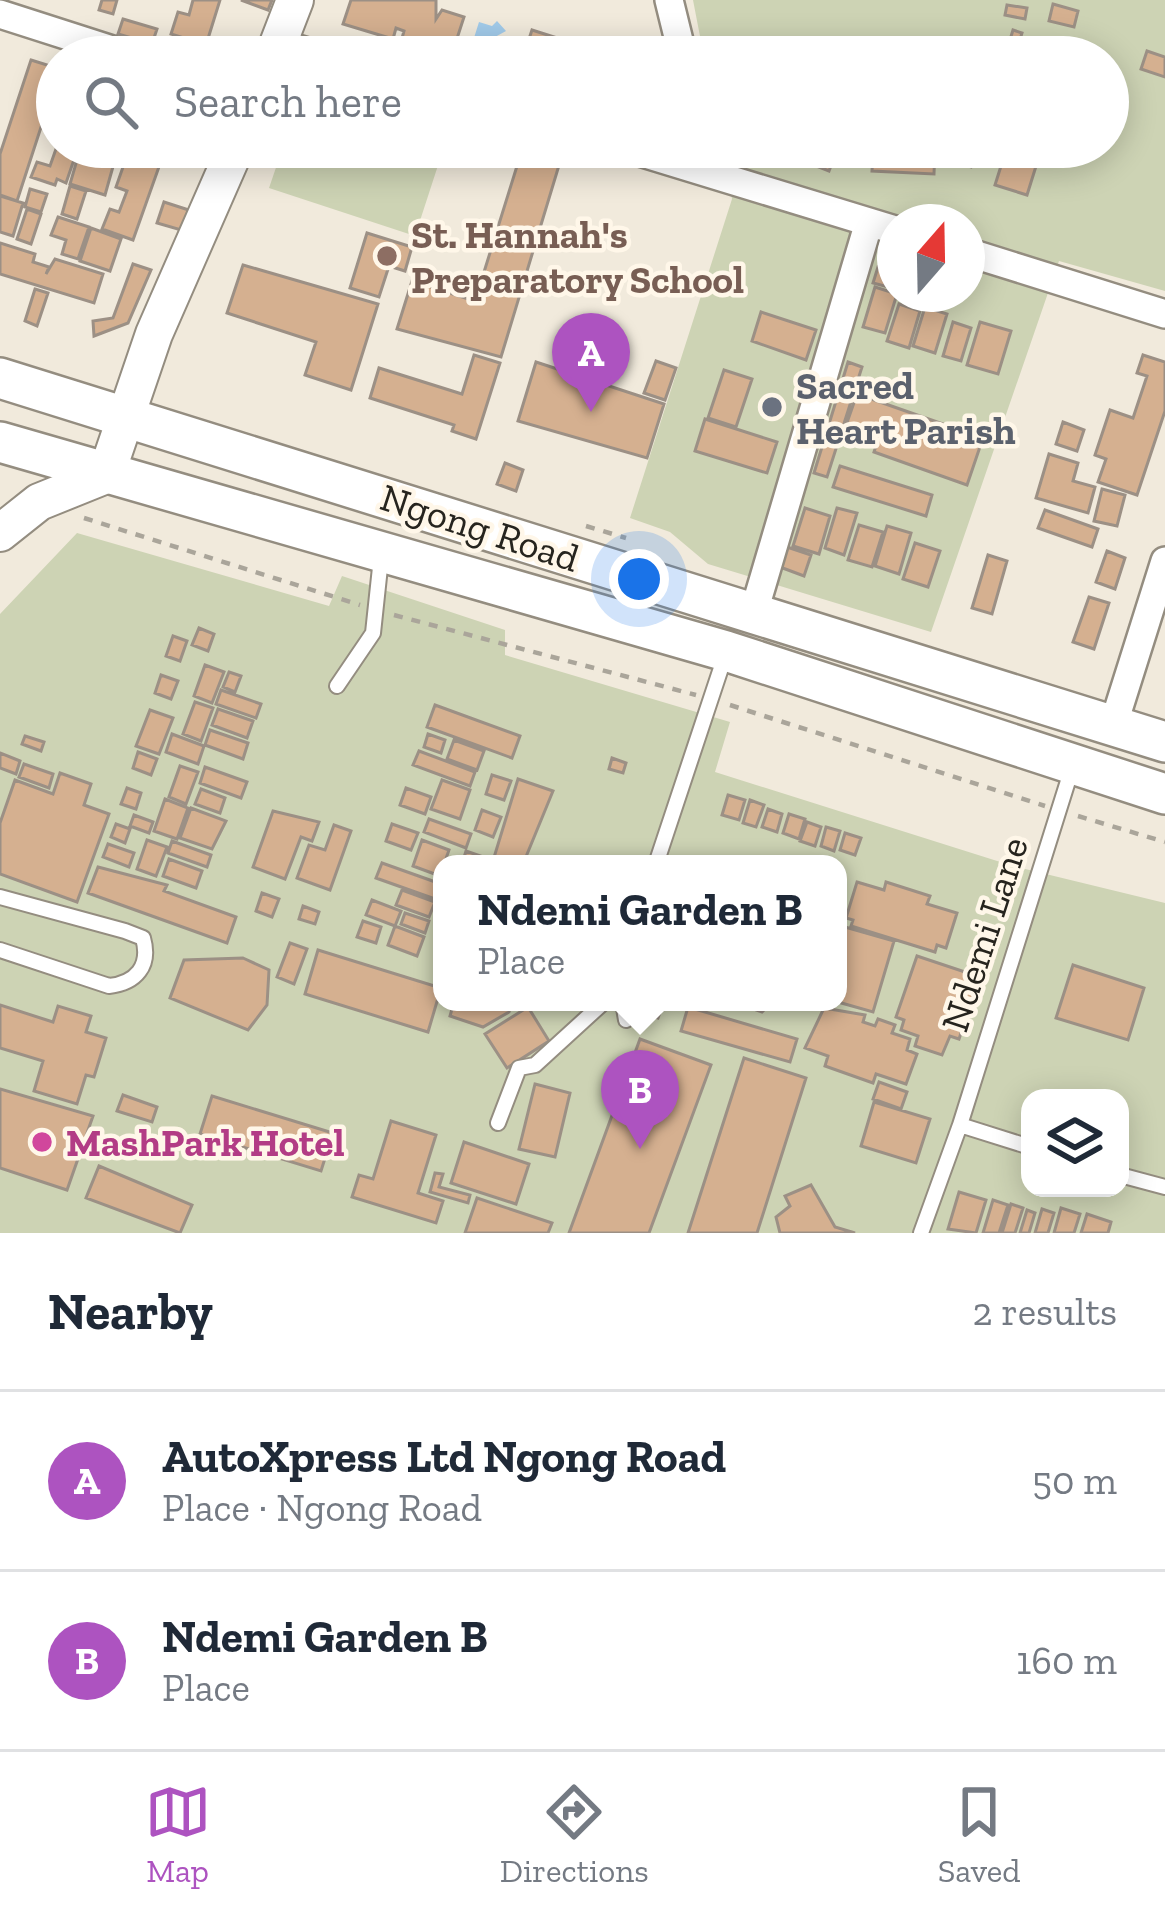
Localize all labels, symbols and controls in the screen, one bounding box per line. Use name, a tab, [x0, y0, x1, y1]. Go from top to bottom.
search box	[36, 36, 1129, 168]
icon: search	[78, 69, 144, 135]
text: Search here	[174, 75, 402, 129]
north arrow	[877, 204, 985, 312]
place label: St. Hannah's Preparatory School	[411, 211, 744, 303]
marker: St. Hannah's Preparatory School	[374, 243, 400, 269]
pin: A	[552, 313, 630, 412]
place label: Sacred Heart Parish	[796, 362, 1016, 454]
marker: Sacred Heart Parish	[759, 394, 785, 420]
street label: Ngong Road	[375, 473, 585, 582]
your location	[609, 549, 669, 609]
street label: Ndemi Lane	[931, 831, 1038, 1037]
popup	[433, 855, 847, 1011]
text: Ndemi Garden B	[477, 883, 803, 937]
text: Place	[477, 937, 565, 984]
pin: B	[601, 1050, 679, 1149]
map controls	[1021, 1089, 1129, 1197]
button: layers	[1021, 1089, 1129, 1197]
place label: MashPark Hotel	[66, 1119, 345, 1166]
marker: MashPark Hotel	[29, 1129, 55, 1155]
text: Nearby	[48, 1281, 213, 1342]
text: 2 results	[972, 1288, 1117, 1335]
text: AutoXpress Ltd Ngong Road	[162, 1430, 726, 1484]
text: A	[74, 1457, 100, 1504]
text: 50 m	[1032, 1457, 1117, 1504]
text: Place · Ngong Road	[162, 1484, 482, 1531]
text: Ndemi Garden B	[162, 1610, 488, 1664]
text: B	[75, 1637, 99, 1684]
text: 160 m	[1016, 1637, 1117, 1684]
text: Place	[162, 1664, 250, 1711]
tab: Map	[145, 1779, 211, 1890]
tab: Directions	[500, 1779, 649, 1890]
tab: Saved	[938, 1779, 1020, 1890]

